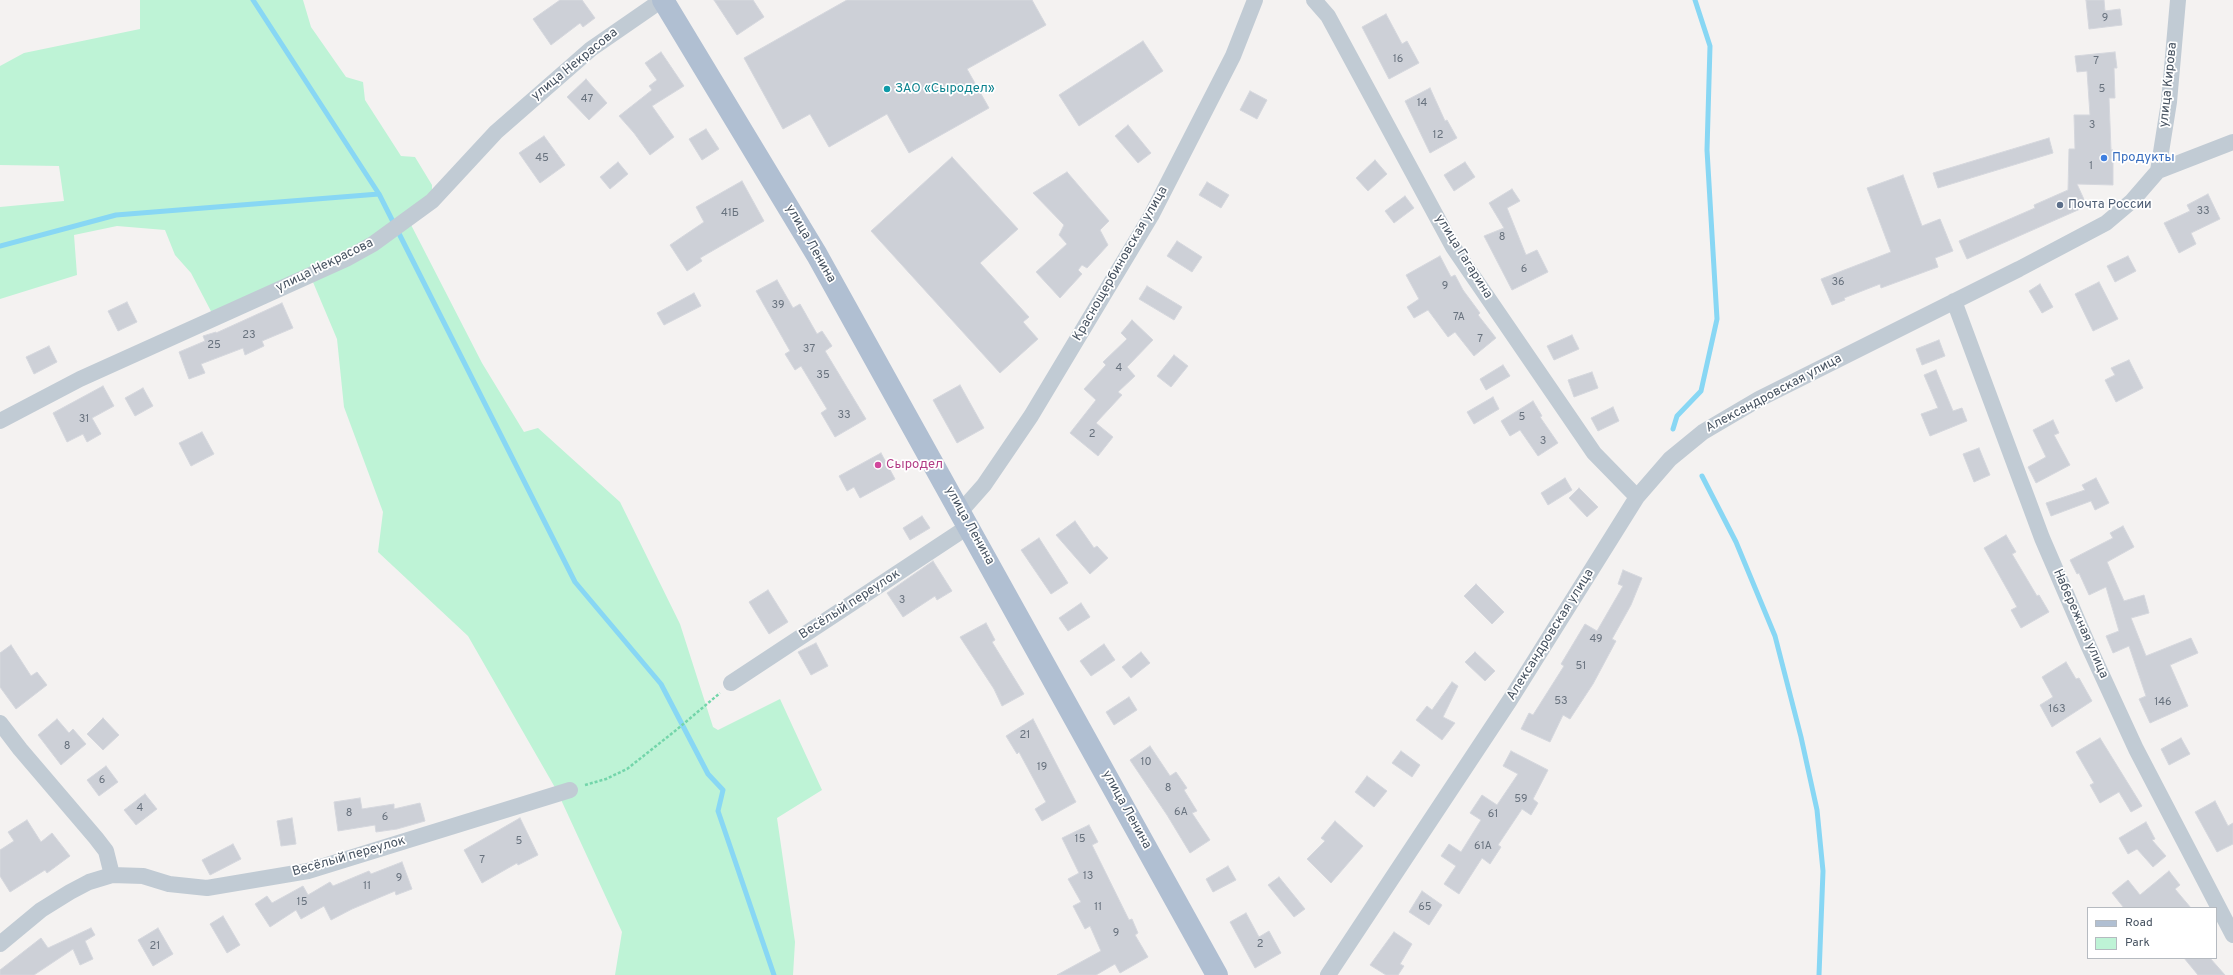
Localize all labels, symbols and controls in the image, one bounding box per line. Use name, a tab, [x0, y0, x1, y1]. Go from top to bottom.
house number: 9	[2102, 12, 2108, 26]
street label: улица Некрасова	[529, 25, 621, 105]
street label: улица Кирова	[2157, 42, 2181, 128]
house number: 16	[1393, 53, 1403, 67]
house number: 7	[2093, 55, 2099, 69]
place label: ЗАО «Сыродел»	[895, 81, 995, 97]
house number: 5	[2099, 83, 2105, 97]
marker: ЗАО «Сыродел»	[882, 84, 892, 94]
house number: 47	[581, 93, 593, 107]
house number: 14	[1417, 97, 1427, 111]
house number: 3	[2089, 119, 2095, 133]
house number: 12	[1433, 129, 1443, 143]
place label: Продукты	[2112, 150, 2175, 166]
house number: 45	[535, 152, 549, 166]
marker: Продукты	[2099, 153, 2109, 163]
house number: 1	[2089, 160, 2093, 174]
street label: Краснощербиновская улица	[1070, 184, 1172, 344]
place label: Почта России	[2068, 197, 2152, 213]
marker: Почта России	[2055, 200, 2065, 210]
street label: улица Ленина	[781, 202, 839, 286]
house number: 33	[2196, 205, 2210, 219]
house number: 41Б	[721, 207, 739, 221]
street label: улица Гагарина	[1431, 212, 1495, 302]
house number: 8	[1499, 231, 1505, 245]
street label: улица Некрасова	[274, 236, 376, 296]
house number: 6	[1521, 263, 1527, 277]
house number: 36	[1831, 276, 1845, 290]
house number: 9	[1442, 280, 1448, 294]
house number: 39	[772, 299, 784, 313]
house number: 7А	[1453, 311, 1465, 325]
house number: 23	[242, 329, 256, 343]
house number: 7	[1477, 333, 1483, 347]
house number: 25	[207, 339, 221, 353]
house number: 37	[803, 343, 815, 357]
street label: Александровская улица	[1703, 351, 1845, 437]
house number: 4	[1116, 362, 1122, 376]
house number: 35	[816, 369, 830, 383]
house number: 33	[837, 409, 851, 423]
house number: 5	[1519, 411, 1525, 425]
house number: 31	[79, 413, 89, 427]
house number: 2	[1089, 428, 1095, 442]
house number: 3	[1540, 435, 1546, 449]
place label: Сыродел	[886, 457, 943, 473]
marker: Сыродел	[873, 460, 883, 470]
street label: улица Ленина	[941, 484, 997, 568]
street label: Александровская улица	[1504, 566, 1598, 704]
street label: Весёлый переулок	[797, 567, 903, 643]
street label: Набережная улица	[2049, 567, 2111, 681]
house number: 3	[899, 594, 905, 608]
house number: 49	[1589, 633, 1603, 647]
house number: 51	[1576, 660, 1586, 674]
house number: 53	[1554, 695, 1568, 709]
house number: 146	[2154, 696, 2172, 710]
house number: 163	[2048, 703, 2066, 717]
house number: 21	[1020, 729, 1030, 743]
house number: 8	[64, 740, 70, 754]
house number: 10	[1140, 756, 1152, 770]
house number: 19	[1037, 761, 1047, 775]
street label: улица Ленина	[1098, 768, 1154, 852]
house number: 6	[99, 774, 105, 788]
house number: 8	[1165, 782, 1171, 796]
house number: 59	[1514, 793, 1528, 807]
house number: 4	[137, 802, 143, 816]
house number: 6А	[1174, 806, 1188, 820]
house number: 8	[346, 807, 352, 821]
house number: 61	[1488, 808, 1498, 822]
house number: 6	[382, 811, 388, 825]
street label: Весёлый переулок	[291, 833, 407, 881]
house number: 15	[1075, 833, 1085, 847]
house number: 5	[516, 835, 522, 849]
house number: 61А	[1474, 840, 1492, 854]
house number: 7	[479, 854, 485, 868]
house number: 13	[1083, 870, 1093, 884]
house number: 9	[396, 872, 402, 886]
house number: 11	[363, 880, 371, 894]
house number: 15	[297, 896, 307, 910]
house number: 11	[1094, 901, 1102, 915]
house number: 65	[1418, 901, 1432, 915]
legend	[2087, 907, 2217, 959]
text: Road	[2125, 915, 2153, 931]
house number: 9	[1113, 927, 1119, 941]
text: Park	[2125, 935, 2150, 951]
house number: 2	[1257, 938, 1263, 952]
house number: 21	[150, 940, 160, 954]

